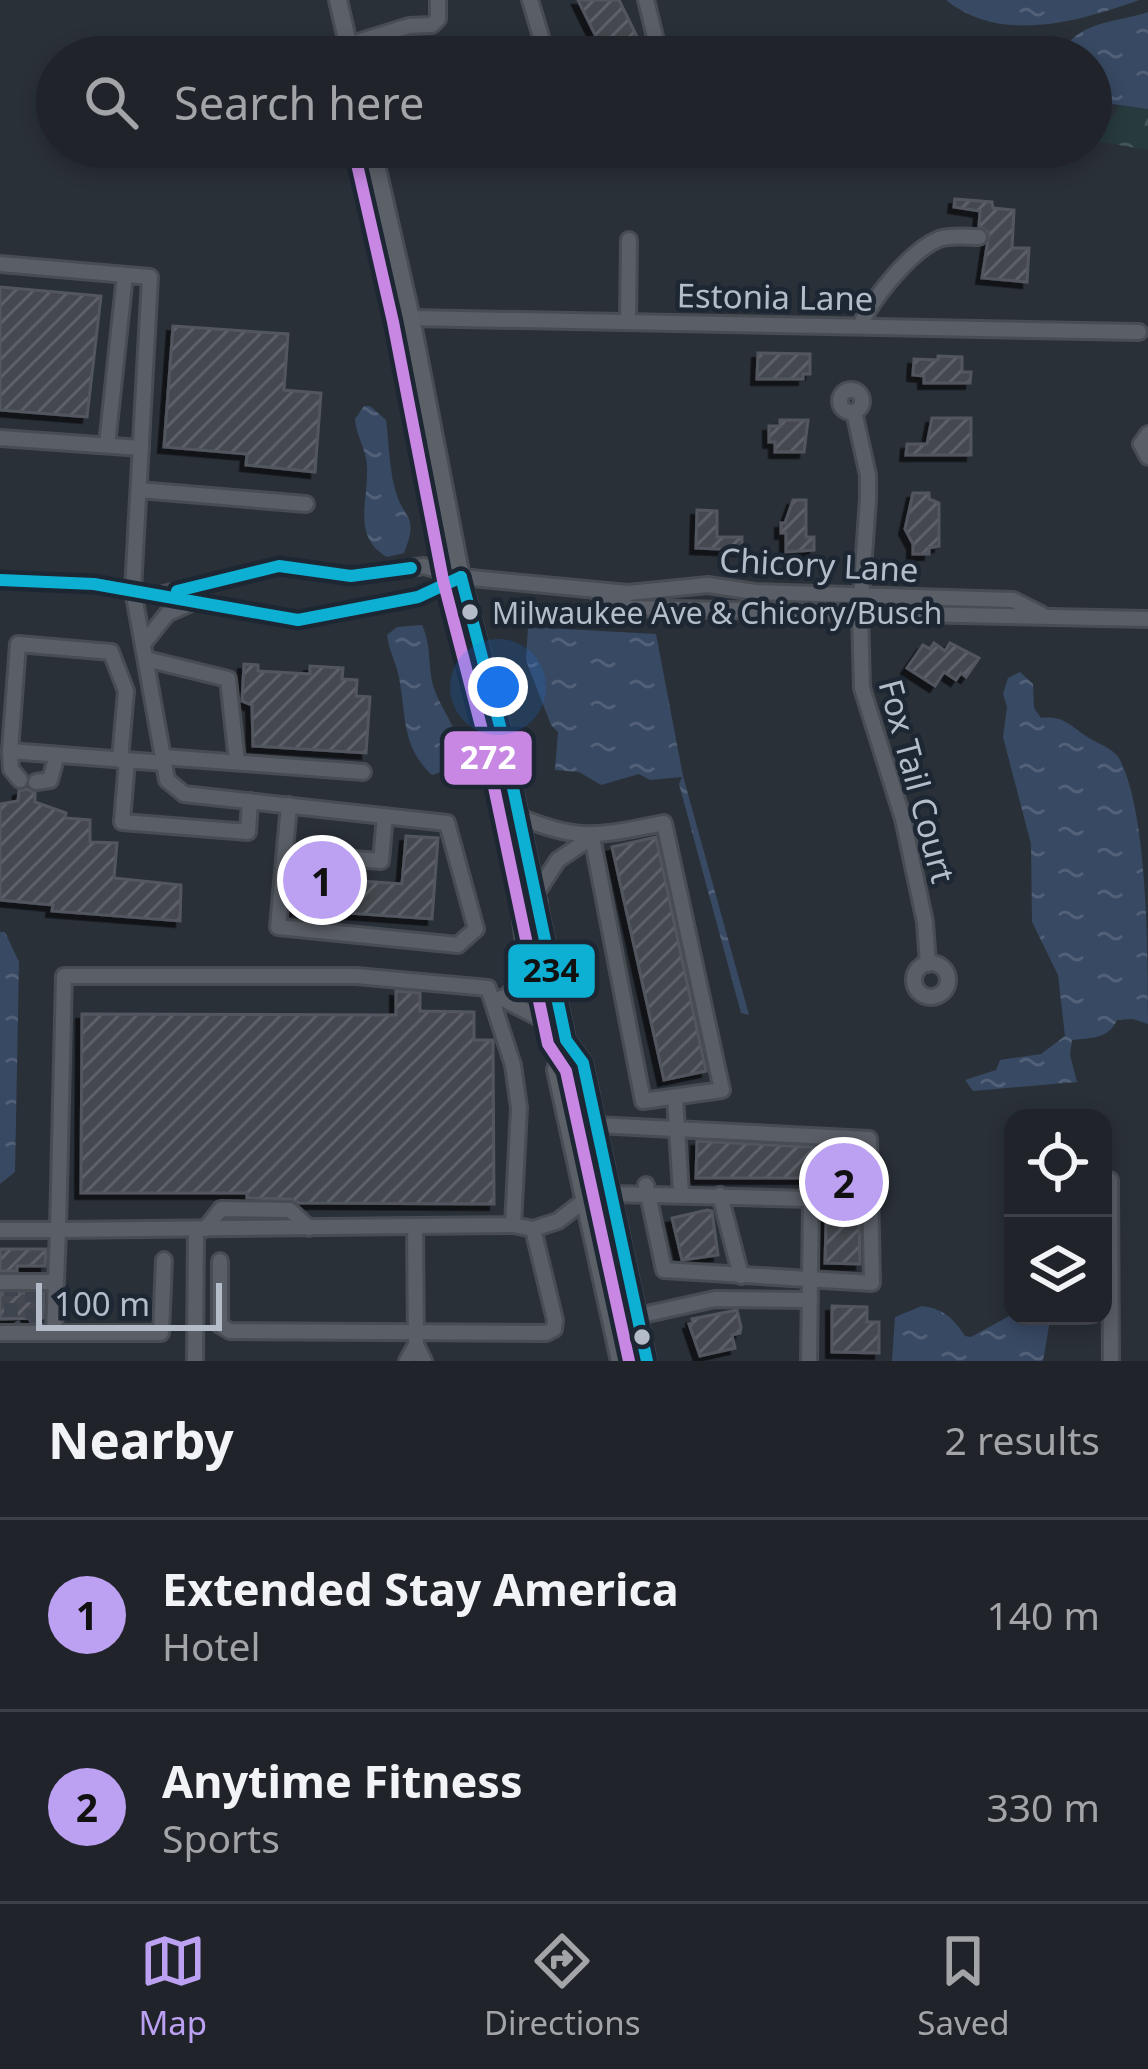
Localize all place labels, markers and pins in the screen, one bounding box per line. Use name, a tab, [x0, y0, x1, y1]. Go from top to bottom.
place label: Milwaukee Ave & Chicory/Busch	[492, 592, 942, 633]
marker: Milwaukee Ave & Chicory/Busch	[459, 601, 481, 623]
pin: 1	[283, 835, 361, 925]
pin: 2	[805, 1137, 883, 1227]
unlabelled marker	[631, 1326, 653, 1348]

